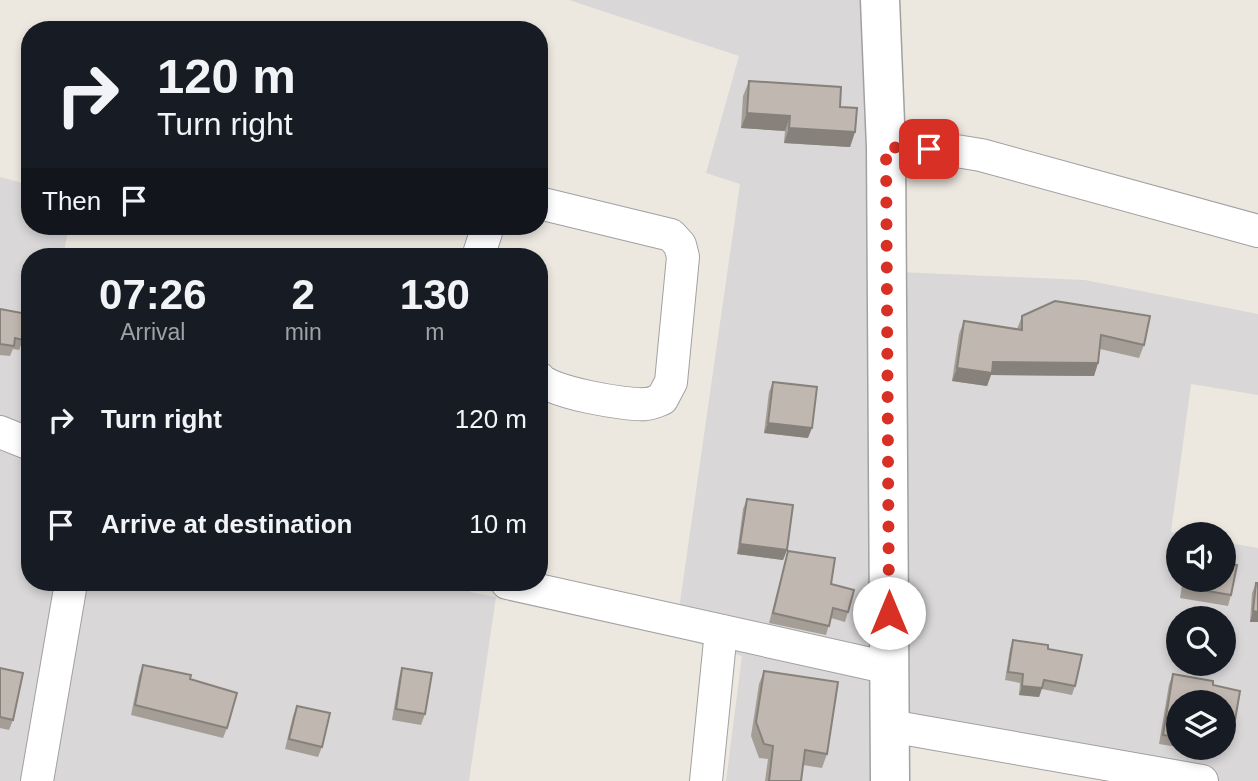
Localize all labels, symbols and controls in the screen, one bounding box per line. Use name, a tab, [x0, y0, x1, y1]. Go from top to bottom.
icon: right	[42, 49, 133, 140]
text: 120 m	[157, 49, 296, 103]
text: Turn right	[157, 106, 293, 142]
pin	[899, 119, 959, 179]
icon: arrive	[910, 130, 948, 168]
icon: arrive	[115, 182, 153, 220]
text: Then	[42, 186, 101, 216]
text: 07:26	[99, 271, 207, 318]
text: 2	[291, 271, 315, 318]
text: 130	[400, 271, 470, 318]
text: Arrival	[120, 319, 185, 345]
text: min	[285, 319, 322, 345]
text: m	[425, 319, 444, 345]
icon: right	[42, 401, 80, 439]
text: Turn right	[101, 404, 222, 434]
text: 120 m	[455, 404, 527, 434]
icon: arrive	[42, 506, 80, 544]
text: Arrive at destination	[101, 509, 352, 539]
text: 10 m	[469, 509, 527, 539]
map controls	[1166, 522, 1236, 760]
button: sound	[1166, 522, 1236, 592]
position arrow	[852, 576, 926, 650]
button: search	[1166, 606, 1236, 676]
button: layers	[1166, 690, 1236, 760]

